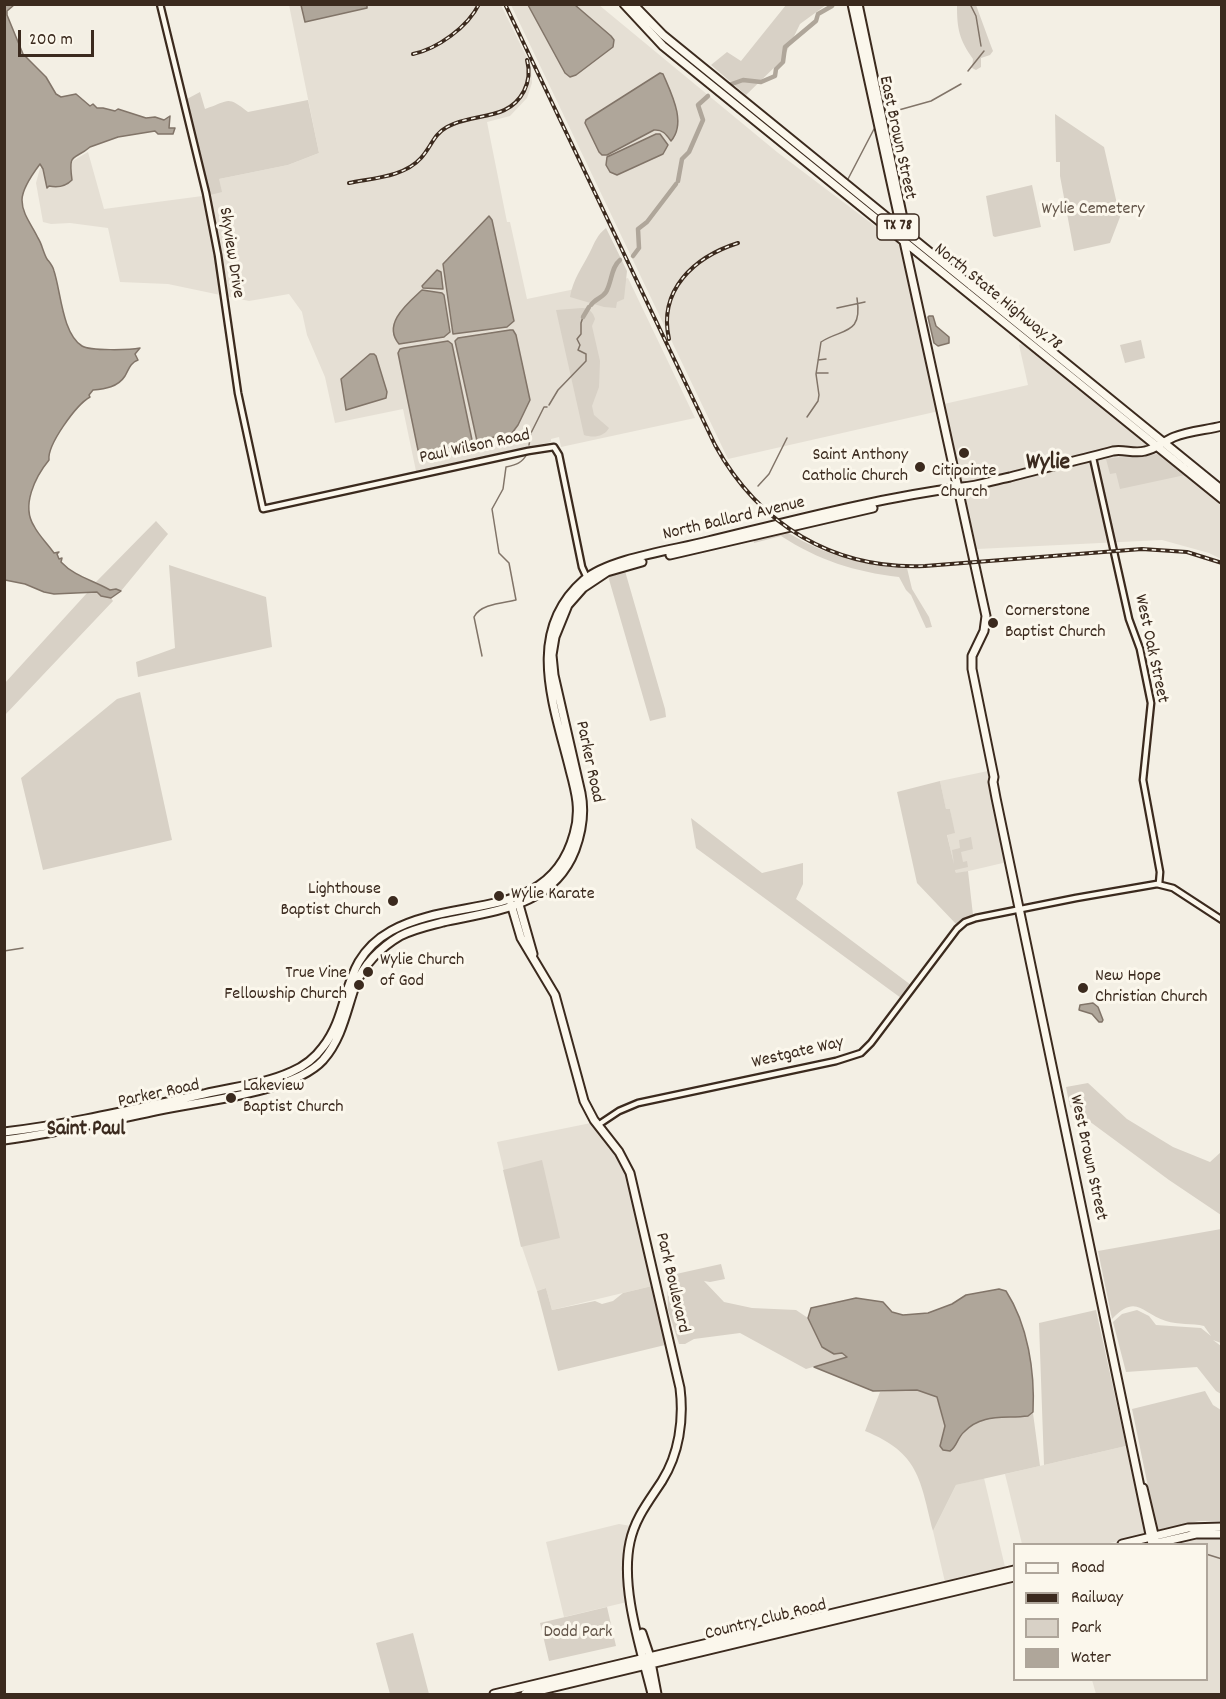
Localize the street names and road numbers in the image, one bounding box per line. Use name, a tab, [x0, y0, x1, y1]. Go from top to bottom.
street label: East Brown Street	[872, 74, 920, 202]
street label: Skyview Drive	[212, 206, 248, 300]
road number: TX 78	[877, 214, 919, 240]
street label: North State Highway 78	[929, 240, 1065, 356]
street label: Paul Wilson Road	[418, 426, 532, 470]
street label: North Ballard Avenue	[661, 493, 807, 547]
street label: West Oak Street	[1128, 593, 1172, 705]
street label: Parker Road	[569, 719, 607, 805]
street label: Westgate Way	[750, 1033, 846, 1075]
street label: Parker Road	[116, 1076, 202, 1114]
street label: West Brown Street	[1063, 1093, 1111, 1223]
street label: Park Boulevard	[649, 1231, 693, 1335]
street label: Country Club Road	[703, 1595, 829, 1647]

